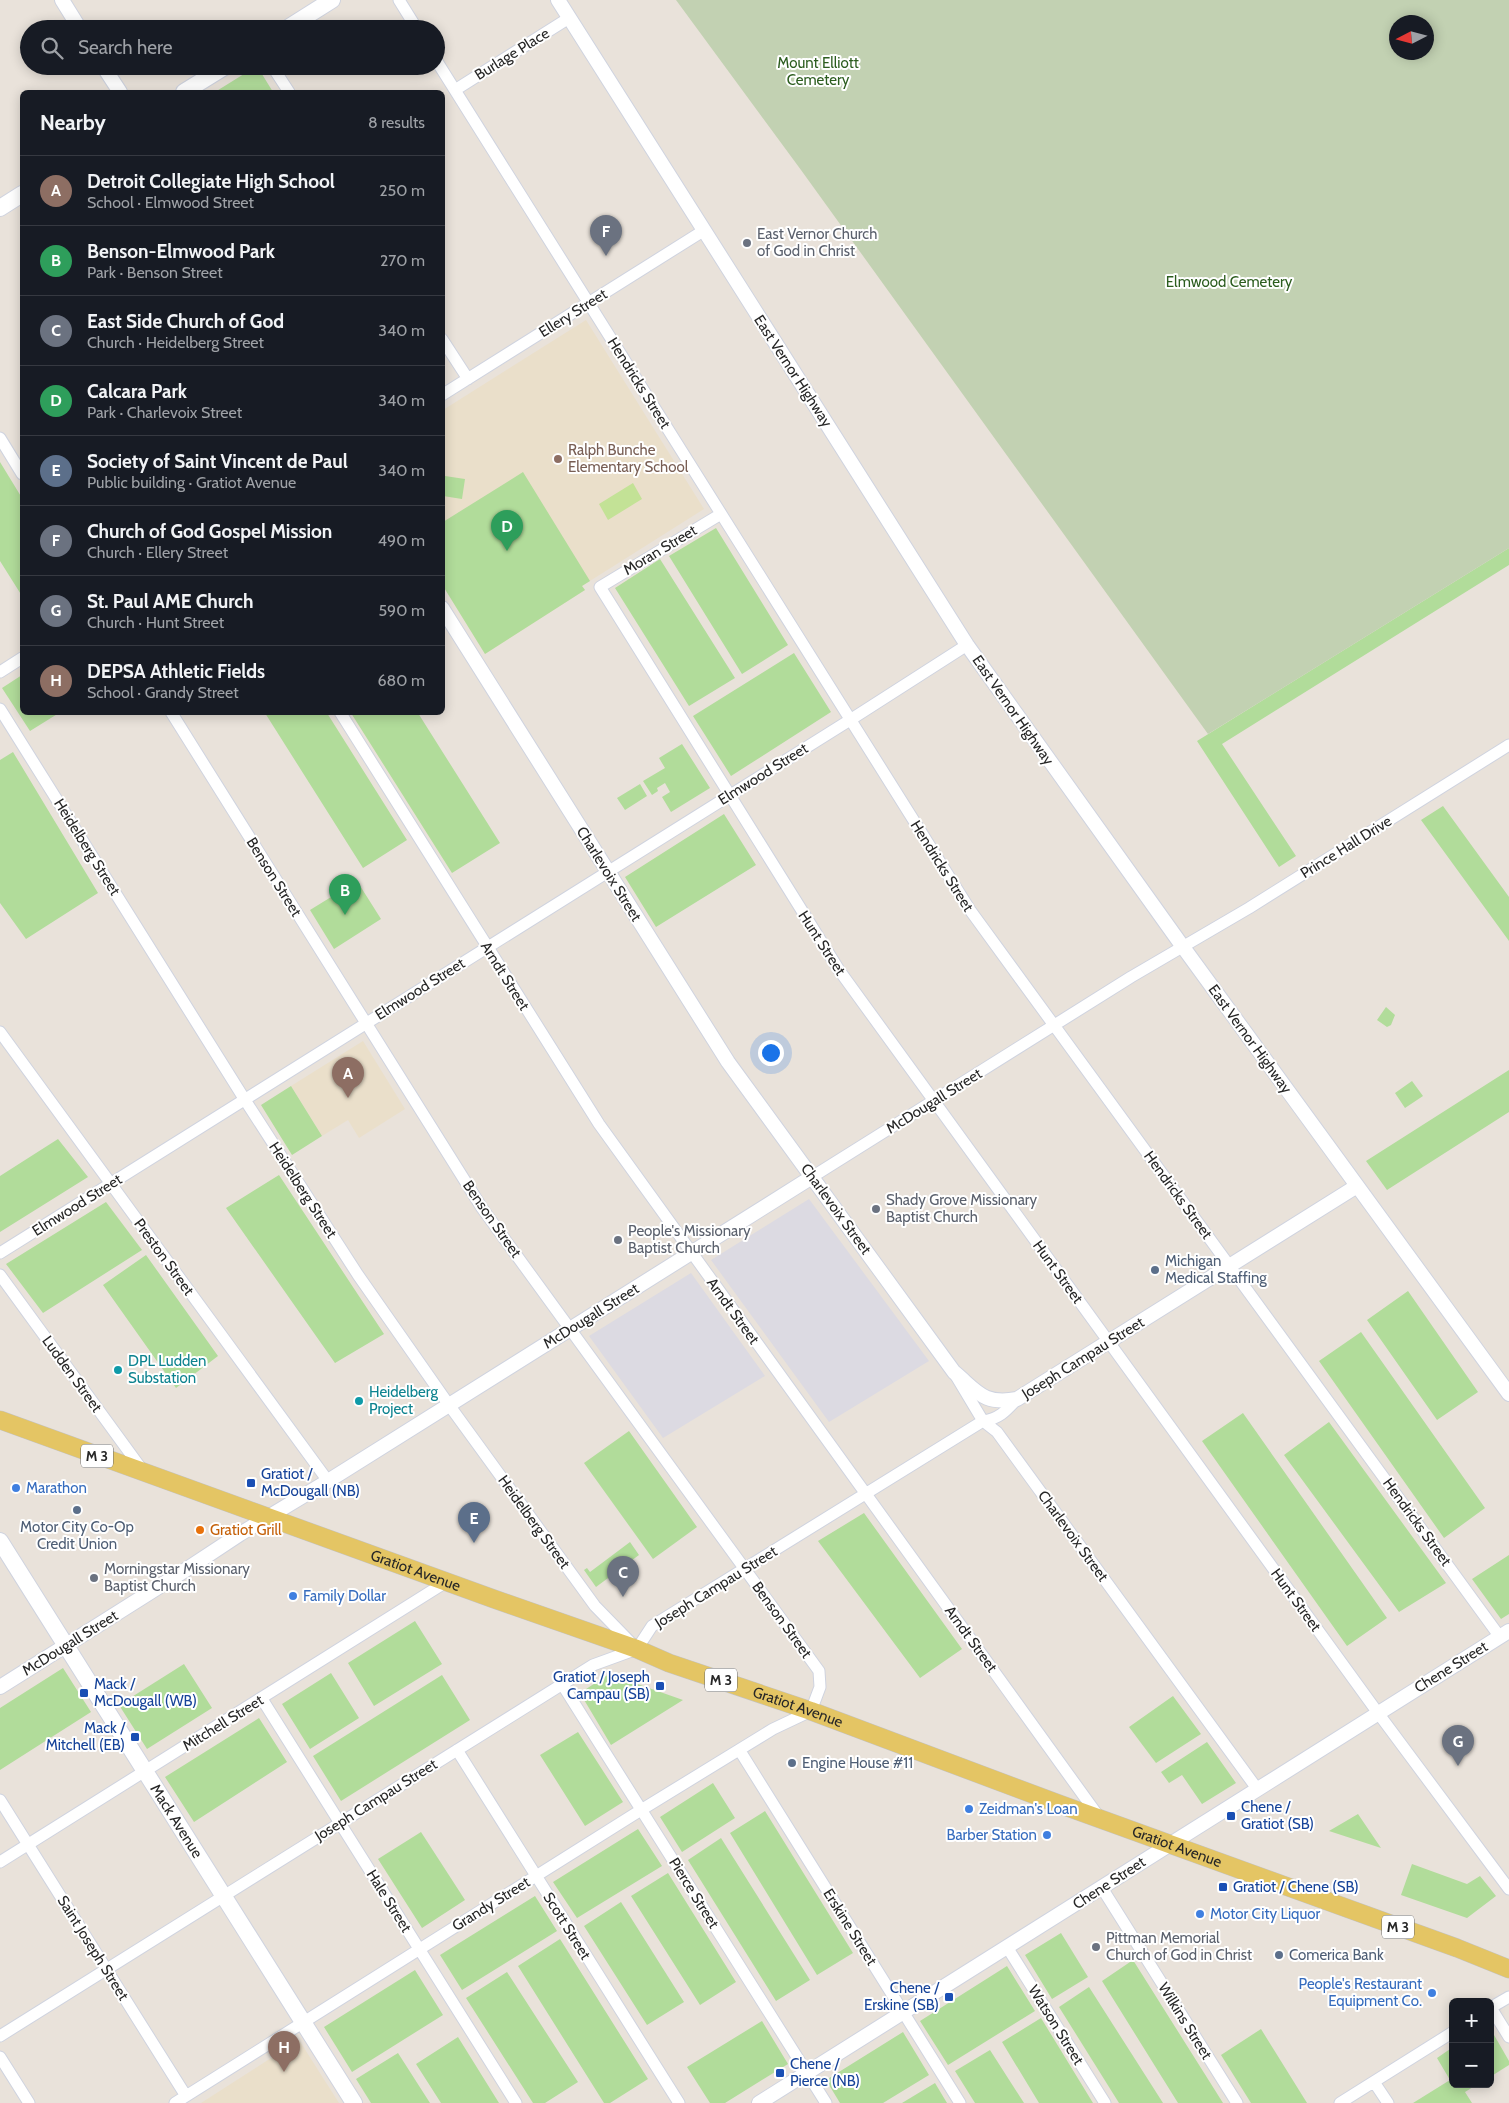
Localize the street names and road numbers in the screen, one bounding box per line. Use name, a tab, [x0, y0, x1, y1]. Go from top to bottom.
street label: Burlage Place	[471, 24, 553, 84]
street label: Ellery Street	[535, 285, 611, 341]
street label: East Vernor Highway	[750, 312, 836, 431]
street label: Hendricks Street	[604, 334, 674, 432]
street label: Moran Street	[620, 521, 700, 579]
street label: East Vernor Highway	[968, 652, 1058, 769]
street label: Elmwood Street	[715, 739, 811, 809]
street label: Heidelberg Street	[50, 795, 124, 899]
street label: Prince Hall Drive	[1297, 812, 1395, 882]
street label: Hendricks Street	[907, 817, 977, 915]
street label: Charlevoix Street	[573, 823, 645, 925]
street label: Benson Street	[243, 834, 305, 920]
street label: Hunt Street	[794, 907, 850, 979]
street label: Arndt Street	[477, 938, 533, 1014]
street label: Elmwood Street	[372, 954, 468, 1024]
street label: East Vernor Highway	[1205, 981, 1296, 1097]
street label: McDougall Street	[883, 1064, 985, 1138]
street label: Heidelberg Street	[265, 1139, 341, 1241]
street label: Hendricks Street	[1140, 1147, 1216, 1243]
street label: Charlevoix Street	[797, 1160, 875, 1258]
street label: Elmwood Street	[29, 1170, 125, 1240]
street label: Benson Street	[459, 1177, 525, 1261]
street label: Preston Street	[130, 1215, 198, 1299]
street label: Hunt Street	[1029, 1237, 1087, 1307]
street label: Arndt Street	[703, 1274, 763, 1348]
street label: McDougall Street	[540, 1279, 642, 1353]
street label: Joseph Campau Street	[1018, 1313, 1147, 1403]
street label: Ludden Street	[38, 1332, 106, 1416]
road number: M 3	[81, 1444, 113, 1468]
street label: Heidelberg Street	[494, 1472, 574, 1572]
street label: Hendricks Street	[1379, 1474, 1455, 1570]
street label: Charlevoix Street	[1034, 1487, 1112, 1585]
street label: Joseph Campau Street	[651, 1542, 780, 1632]
street label: Gratiot Avenue	[368, 1546, 463, 1595]
street label: Hunt Street	[1267, 1565, 1325, 1635]
street label: Benson Street	[748, 1578, 816, 1662]
street label: Arndt Street	[941, 1602, 1001, 1676]
street label: McDougall Street	[19, 1606, 121, 1680]
street label: Chene Street	[1411, 1637, 1491, 1697]
road number: M 3	[705, 1668, 737, 1692]
street label: Gratiot Avenue	[751, 1683, 846, 1731]
street label: Mitchell Street	[179, 1691, 267, 1755]
street label: Joseph Campau Street	[311, 1755, 440, 1845]
street label: Mack Avenue	[146, 1781, 207, 1862]
street label: Gratiot Avenue	[1130, 1822, 1225, 1871]
street label: Chene Street	[1069, 1853, 1149, 1913]
street label: Pierce Street	[665, 1854, 723, 1932]
street label: Hale Street	[363, 1866, 415, 1936]
street label: Grandy Street	[449, 1873, 533, 1935]
street label: Erskine Street	[819, 1885, 881, 1969]
street label: Scott Street	[539, 1889, 595, 1963]
street label: Saint Joseph Street	[54, 1892, 132, 2004]
road number: M 3	[1382, 1915, 1414, 1938]
street label: Wilkins Street	[1154, 1979, 1216, 2063]
street label: Watson Street	[1024, 1982, 1088, 2068]

